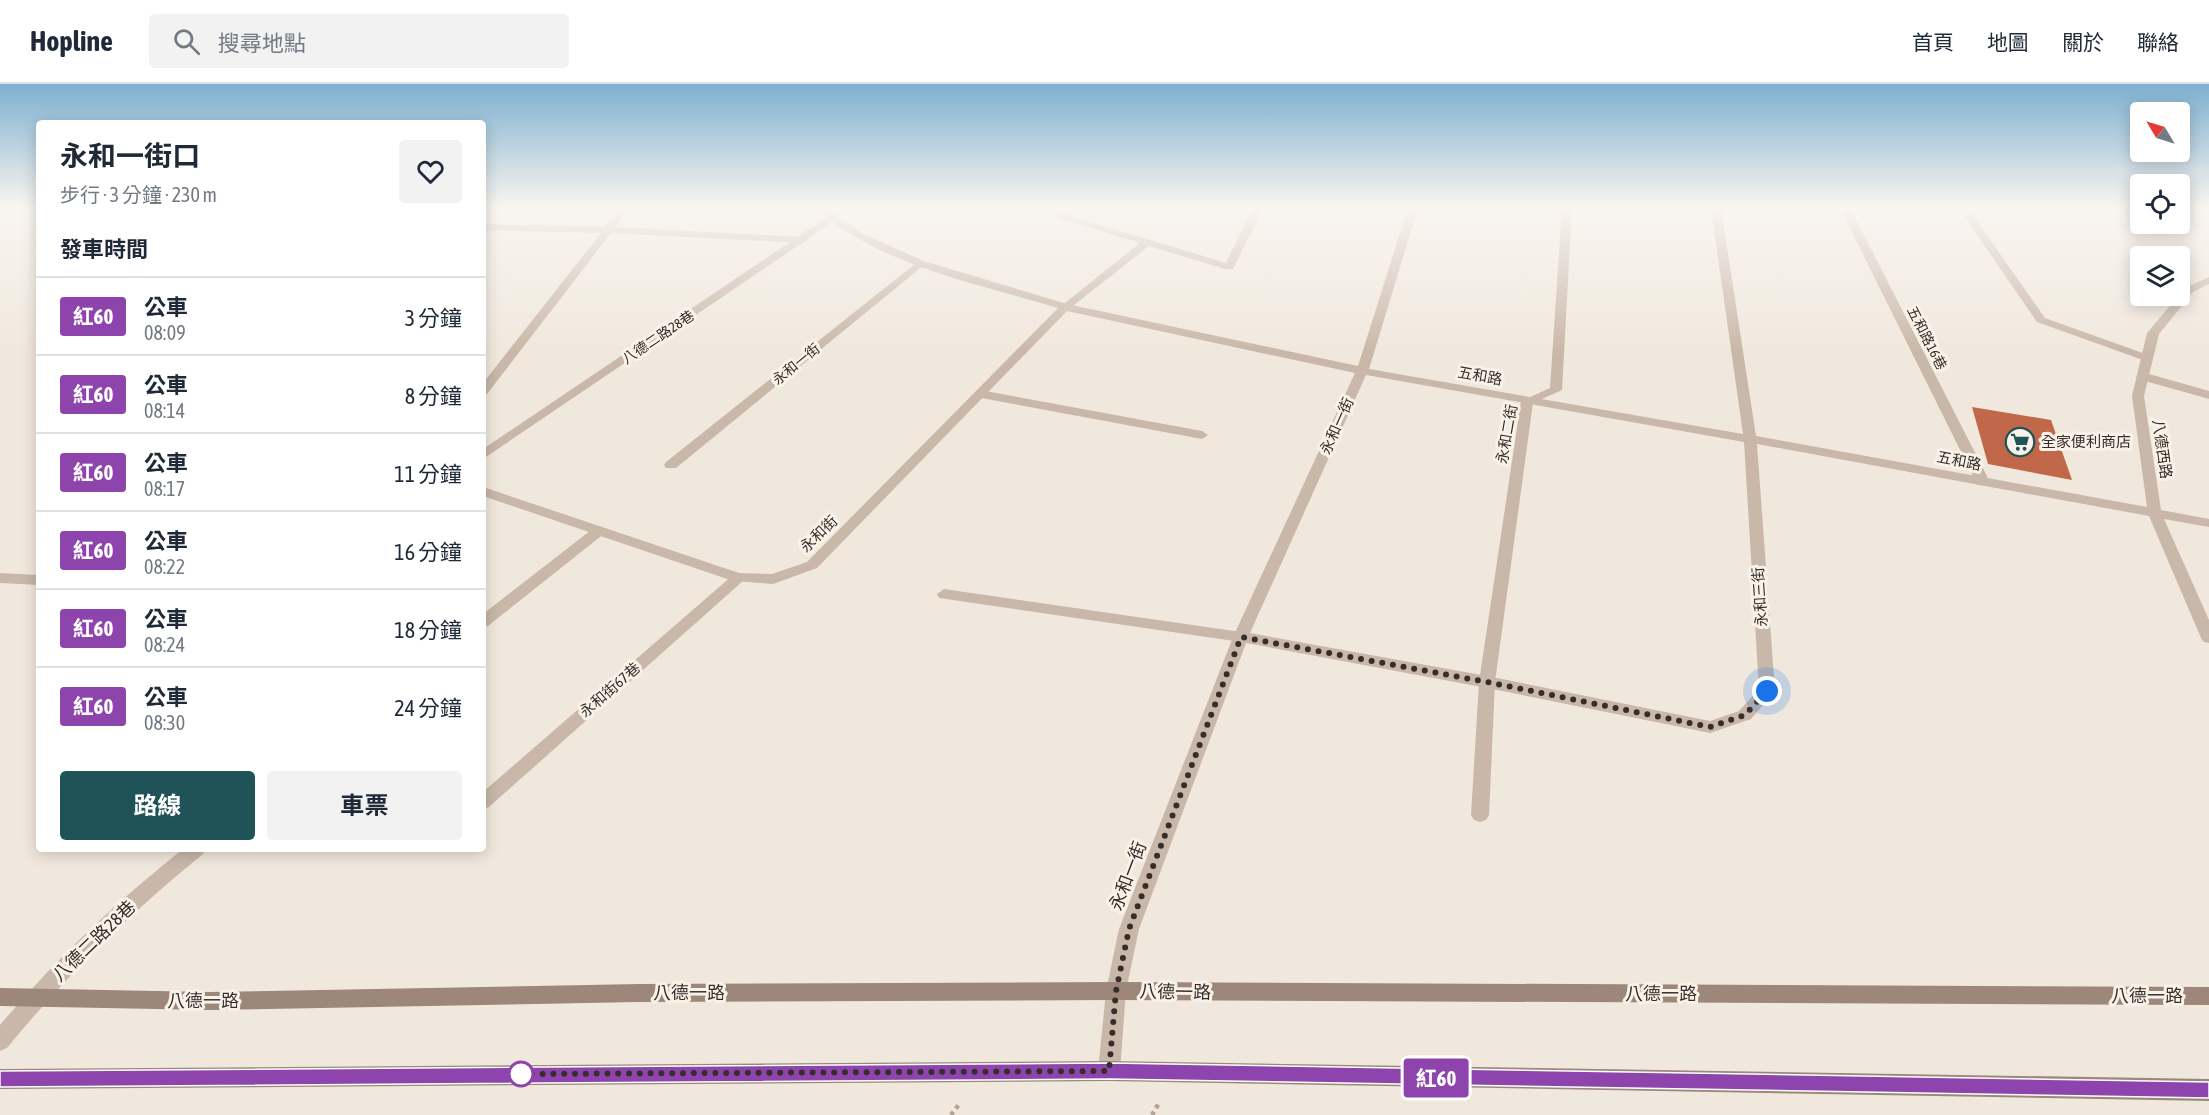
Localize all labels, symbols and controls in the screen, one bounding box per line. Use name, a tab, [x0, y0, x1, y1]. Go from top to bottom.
search box	[149, 14, 569, 68]
text: Hopline	[30, 25, 113, 57]
icon: search	[170, 25, 203, 58]
text: 搜尋地點	[218, 30, 306, 56]
text: 首頁	[1912, 30, 1954, 54]
text: 地圖	[1987, 30, 2029, 54]
text: 關於	[2062, 30, 2104, 54]
text: 聯絡	[2137, 30, 2179, 54]
north arrow	[2130, 102, 2190, 162]
map controls	[2130, 102, 2190, 306]
text: 永和一街口	[60, 140, 200, 172]
button: heart	[399, 140, 462, 203]
button: locate	[2130, 174, 2190, 234]
text: 步行 · 3 分鐘 · 230 m	[60, 183, 217, 206]
text: 發車時間	[60, 236, 148, 262]
button: layers	[2130, 246, 2190, 306]
text: 公車	[144, 294, 188, 320]
text: 紅60	[73, 304, 113, 328]
street label: 五和路16巷	[1904, 304, 1950, 372]
text: 3 分鐘	[405, 305, 462, 331]
street label: 八德二路28巷	[619, 307, 697, 367]
text: 08:09	[144, 321, 186, 344]
street label: 永和一街	[769, 340, 823, 388]
street label: 五和路	[1456, 363, 1504, 388]
text: 公車	[144, 372, 188, 398]
text: 紅60	[73, 382, 113, 406]
text: 8 分鐘	[405, 383, 462, 409]
street label: 永和一街	[1317, 395, 1357, 457]
text: 08:14	[144, 399, 185, 422]
street label: 永和二街	[1493, 403, 1520, 465]
street label: 八德西路	[2150, 418, 2175, 480]
supermarket icon: 全家便利商店	[2004, 426, 2036, 458]
place label: 全家便利商店	[2041, 433, 2131, 450]
street label: 五和路	[1935, 448, 1983, 473]
text: 公車	[144, 450, 188, 476]
text: 紅60	[73, 460, 113, 484]
text: 11 分鐘	[394, 461, 462, 487]
text: 08:17	[144, 477, 185, 500]
street label: 永和街	[797, 512, 841, 555]
text: 公車	[144, 528, 188, 554]
text: 紅60	[73, 538, 113, 562]
text: 16 分鐘	[394, 539, 462, 565]
text: 08:22	[144, 555, 185, 578]
street label: 永和三街	[1749, 567, 1770, 628]
text: 公車	[144, 606, 188, 632]
text: 紅60	[73, 616, 113, 640]
text: 18 分鐘	[394, 617, 462, 643]
text: 08:24	[144, 633, 185, 656]
street label: 永和街67巷	[576, 659, 643, 720]
your location	[1752, 676, 1782, 706]
text: 公車	[144, 684, 188, 710]
text: 紅60	[73, 694, 113, 718]
text: 24 分鐘	[394, 695, 462, 721]
text: 08:30	[144, 711, 185, 734]
button: 路線	[60, 771, 255, 840]
button: 車票	[267, 771, 462, 840]
street label: 永和一街	[1105, 838, 1150, 913]
street label: 八德二路28巷	[48, 896, 139, 985]
street label: 八德一路	[1139, 980, 1211, 1003]
street label: 八德一路	[653, 982, 725, 1003]
street label: 八德一路	[1625, 983, 1697, 1004]
street label: 八德一路	[2111, 985, 2183, 1006]
street label: 八德一路	[167, 990, 239, 1011]
line badge: 紅60	[1402, 1058, 1470, 1098]
unlabelled marker	[508, 1061, 534, 1087]
text: 紅60	[1416, 1066, 1456, 1090]

